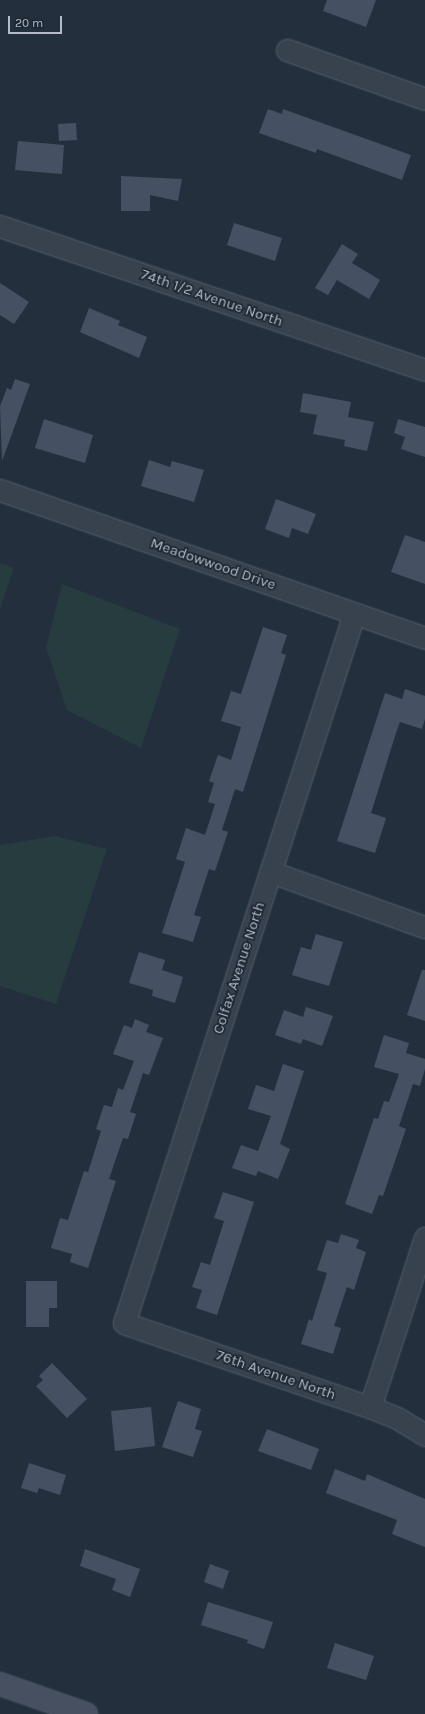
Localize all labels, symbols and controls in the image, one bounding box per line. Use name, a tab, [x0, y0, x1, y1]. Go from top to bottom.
scale bar	[10, 8, 64, 34]
text: 20 m	[15, 16, 43, 30]
street label: 74th 1/2 Avenue North	[139, 265, 285, 331]
street label: Meadowwood Drive	[148, 534, 278, 594]
street label: Colfax Avenue North	[209, 900, 269, 1036]
street label: 76th Avenue North	[214, 1346, 338, 1404]

